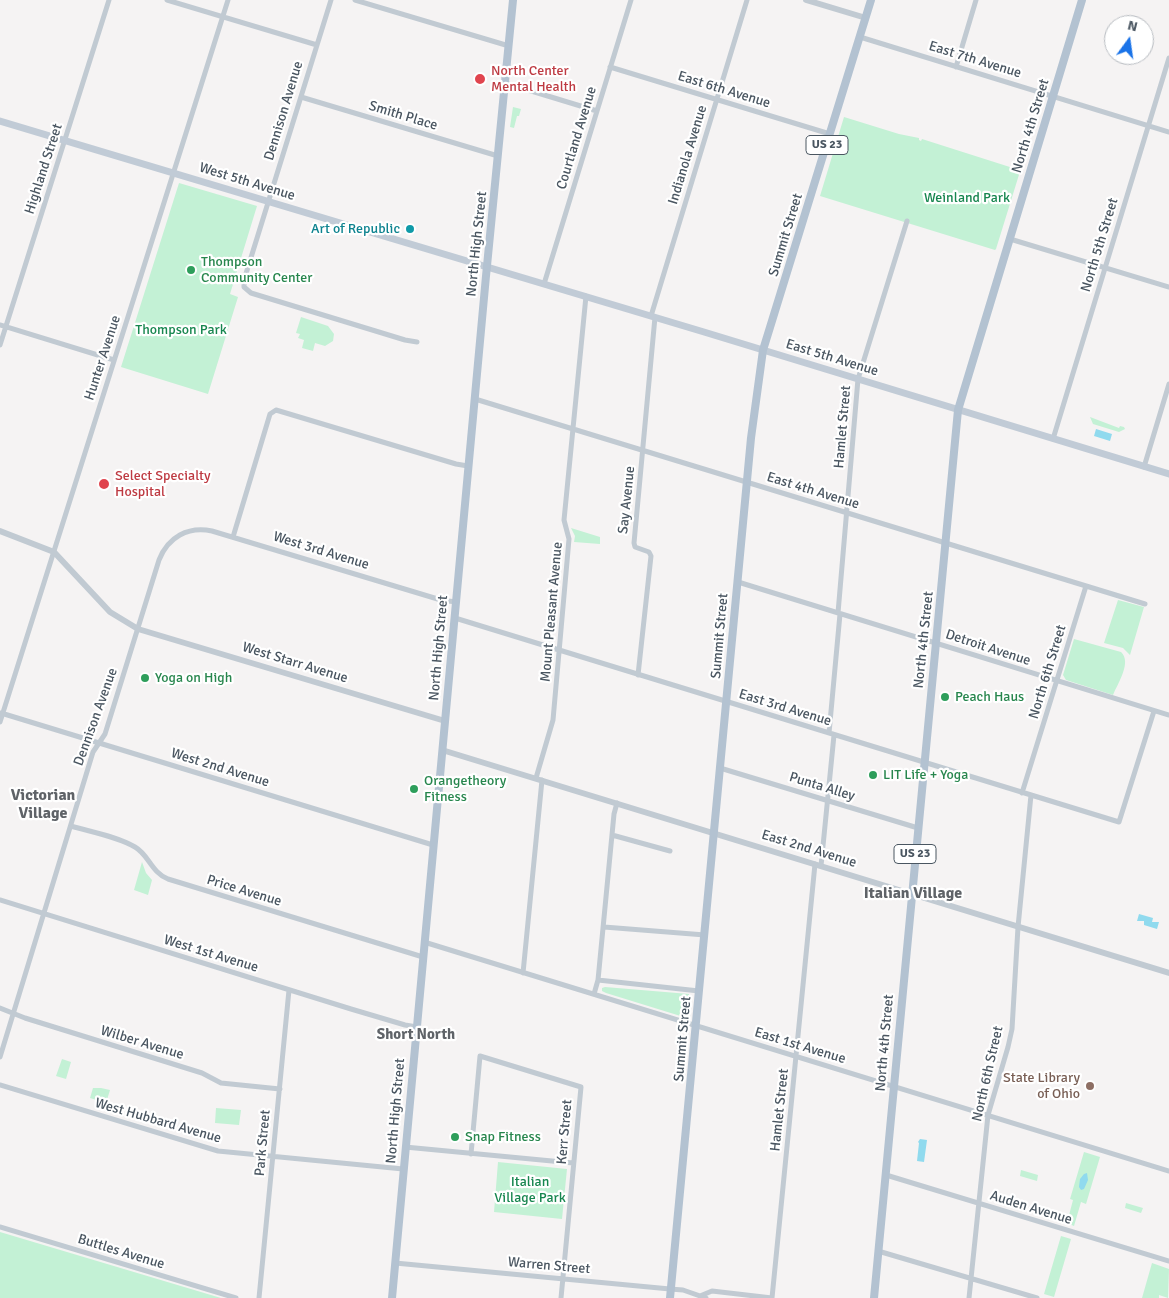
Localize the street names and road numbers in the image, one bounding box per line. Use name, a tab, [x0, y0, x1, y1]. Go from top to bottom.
street label: East 7th Avenue	[927, 38, 1023, 82]
street label: Dennison Avenue	[261, 59, 307, 163]
street label: East 6th Avenue	[676, 68, 772, 112]
street label: North 4th Street	[1009, 77, 1053, 175]
street label: Courtland Avenue	[553, 84, 601, 192]
street label: Smith Place	[367, 98, 439, 134]
street label: Indianola Avenue	[665, 103, 711, 207]
street label: Highland Street	[21, 122, 67, 216]
road number: US 23	[806, 136, 848, 154]
street label: West 5th Avenue	[197, 159, 297, 205]
street label: North High Street	[463, 191, 491, 297]
street label: Summit Street	[765, 191, 807, 279]
street label: North 5th Street	[1078, 196, 1122, 294]
street label: Hunter Avenue	[81, 313, 125, 403]
street label: East 5th Avenue	[784, 336, 880, 380]
street label: Hamlet Street	[831, 385, 855, 469]
street label: Say Avenue	[615, 465, 639, 535]
street label: East 4th Avenue	[765, 469, 861, 513]
street label: West 3rd Avenue	[271, 528, 371, 574]
street label: Mount Pleasant Avenue	[538, 541, 566, 683]
street label: North 4th Street	[911, 591, 937, 689]
street label: Summit Street	[708, 592, 732, 680]
street label: North High Street	[426, 595, 452, 701]
street label: North 6th Street	[1026, 623, 1070, 721]
street label: Detroit Avenue	[943, 626, 1033, 670]
street label: West Starr Avenue	[240, 639, 350, 687]
street label: Dennison Avenue	[70, 666, 122, 768]
street label: East 3rd Avenue	[737, 686, 833, 730]
street label: West 2nd Avenue	[169, 745, 271, 791]
street label: Punta Alley	[787, 769, 857, 805]
street label: East 2nd Avenue	[759, 827, 859, 871]
road number: US 23	[894, 844, 936, 864]
street label: Price Avenue	[205, 872, 283, 910]
street label: West 1st Avenue	[162, 932, 260, 976]
street label: North 4th Street	[872, 994, 898, 1092]
street label: Summit Street	[671, 995, 695, 1083]
street label: Wilber Avenue	[98, 1022, 186, 1064]
street label: East 1st Avenue	[752, 1024, 848, 1068]
street label: North 6th Street	[969, 1025, 1007, 1123]
street label: North High Street	[383, 1058, 409, 1164]
street label: Hamlet Street	[767, 1068, 793, 1152]
street label: West Hubbard Avenue	[93, 1095, 223, 1147]
street label: Kerr Street	[554, 1099, 576, 1165]
street label: Park Street	[252, 1109, 274, 1177]
street label: Auden Avenue	[988, 1188, 1074, 1228]
street label: Buttles Avenue	[76, 1231, 166, 1273]
street label: Warren Street	[507, 1254, 591, 1278]

